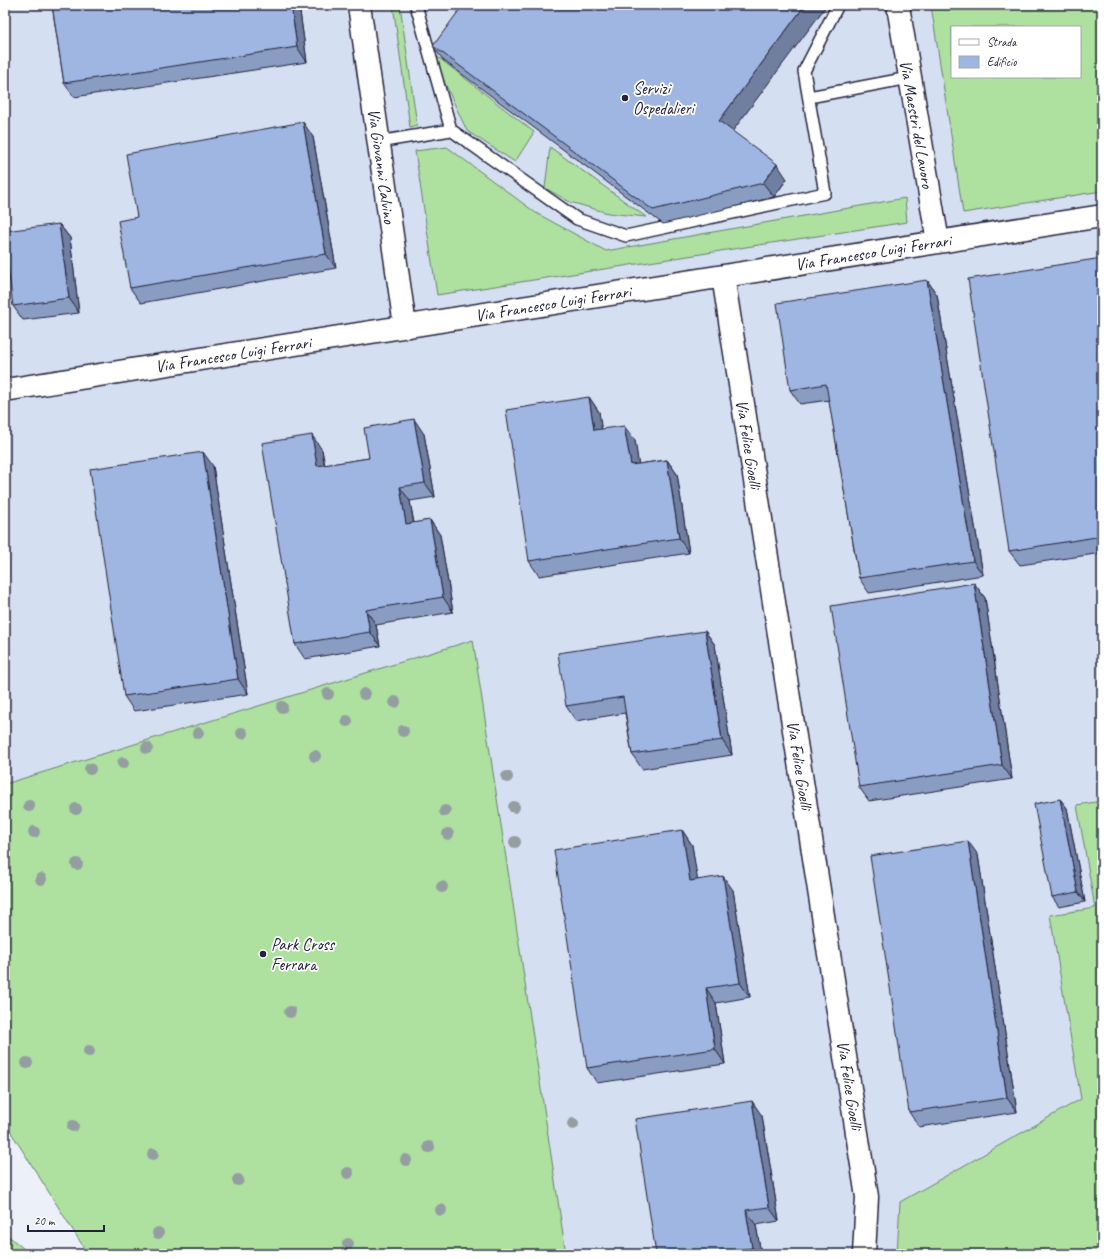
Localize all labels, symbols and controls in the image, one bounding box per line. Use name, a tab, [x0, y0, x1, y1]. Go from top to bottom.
legend	[951, 26, 1081, 78]
text: Strada	[987, 34, 1017, 50]
text: Edificio	[987, 54, 1017, 70]
street label: Via Maestri del Lavoro	[895, 58, 938, 191]
place label: Servizi Ospedalieri	[633, 78, 696, 119]
marker: Servizi Ospedalieri	[620, 93, 630, 103]
street label: Via Giovanni Calvino	[363, 107, 400, 226]
street label: Via Francesco Luigi Ferrari	[794, 230, 954, 275]
street label: Via Francesco Luigi Ferrari	[474, 281, 634, 326]
street label: Via Francesco Luigi Ferrari	[154, 332, 314, 377]
street label: Via Felice Gioelli	[731, 398, 766, 493]
street label: Via Felice Gioelli	[782, 719, 817, 814]
place label: Park Cross Ferrara	[271, 934, 335, 975]
marker: Park Cross Ferrara	[258, 949, 268, 959]
street label: Via Felice Gioelli	[832, 1039, 867, 1134]
scale bar	[28, 1207, 104, 1233]
text: 20 m	[34, 1213, 56, 1229]

